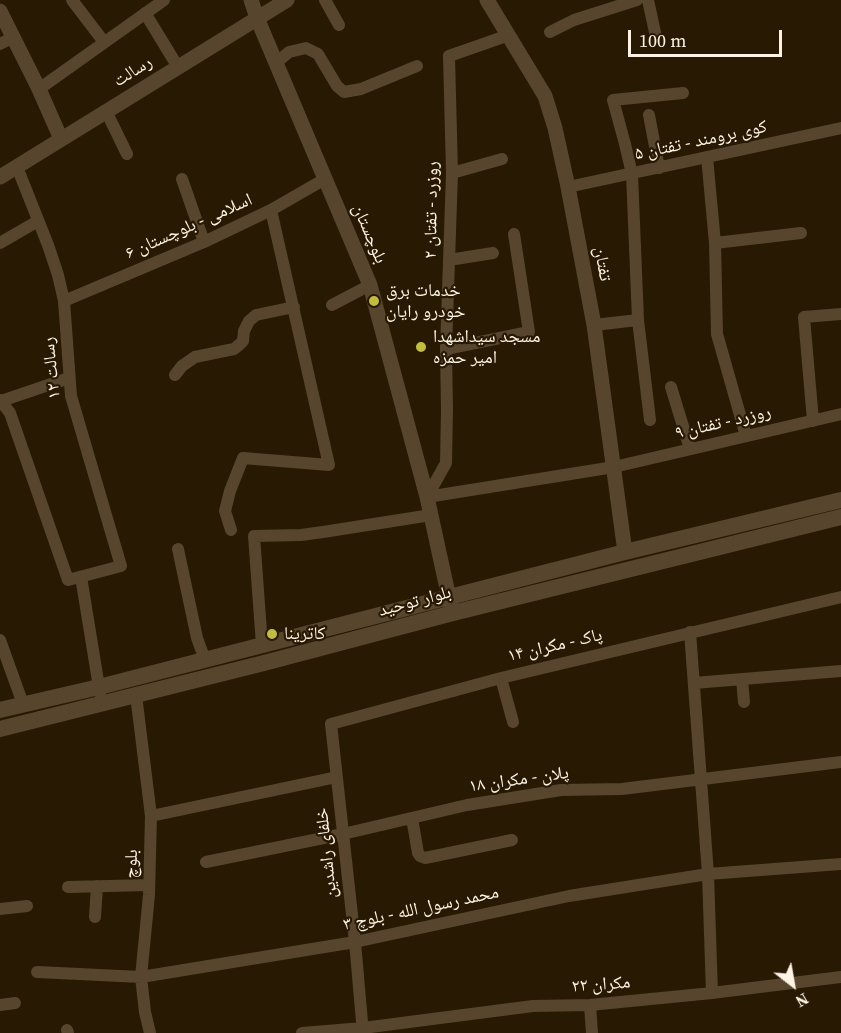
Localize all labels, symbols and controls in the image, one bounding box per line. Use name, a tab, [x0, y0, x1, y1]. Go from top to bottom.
scale bar	[631, 18, 786, 56]
text: 100 m	[639, 28, 686, 53]
street label: رسالت	[110, 52, 156, 92]
street label: کوی برومند - تفتان ۵	[633, 116, 769, 166]
street label: روزرد - تفتان ۲	[420, 161, 444, 259]
street label: اسلامی - بلوچستان ۶	[122, 189, 256, 265]
street label: بلوچستان	[347, 201, 391, 267]
street label: تفتان	[588, 245, 616, 283]
place label: خدمات برق خودرو رایان	[386, 280, 465, 322]
marker: خدمات برق خودرو رایان	[367, 294, 381, 308]
place label: مسجد سیداشهدا امیر حمزه	[433, 326, 541, 368]
street label: رسالت ۱۲	[38, 336, 66, 400]
marker: مسجد سیداشهدا امیر حمزه	[414, 340, 428, 354]
street label: روزرد - تفتان ۹	[673, 401, 773, 445]
street label: بلوار توحید	[376, 582, 454, 622]
place label: کاترینا	[284, 623, 325, 645]
street label: پاک - مکران ۱۴	[505, 625, 605, 667]
marker: کاترینا	[265, 627, 279, 641]
street label: پلان - مکران ۱۸	[468, 762, 570, 798]
street label: خلفای راشدین	[312, 807, 342, 899]
street label: بلوچ	[121, 849, 143, 879]
street label: محمد رسول الله - بلوچ ۳	[341, 882, 501, 936]
north arrow	[763, 955, 823, 1015]
street label: مکران ۲۲	[571, 972, 631, 998]
text: N	[792, 988, 813, 1013]

